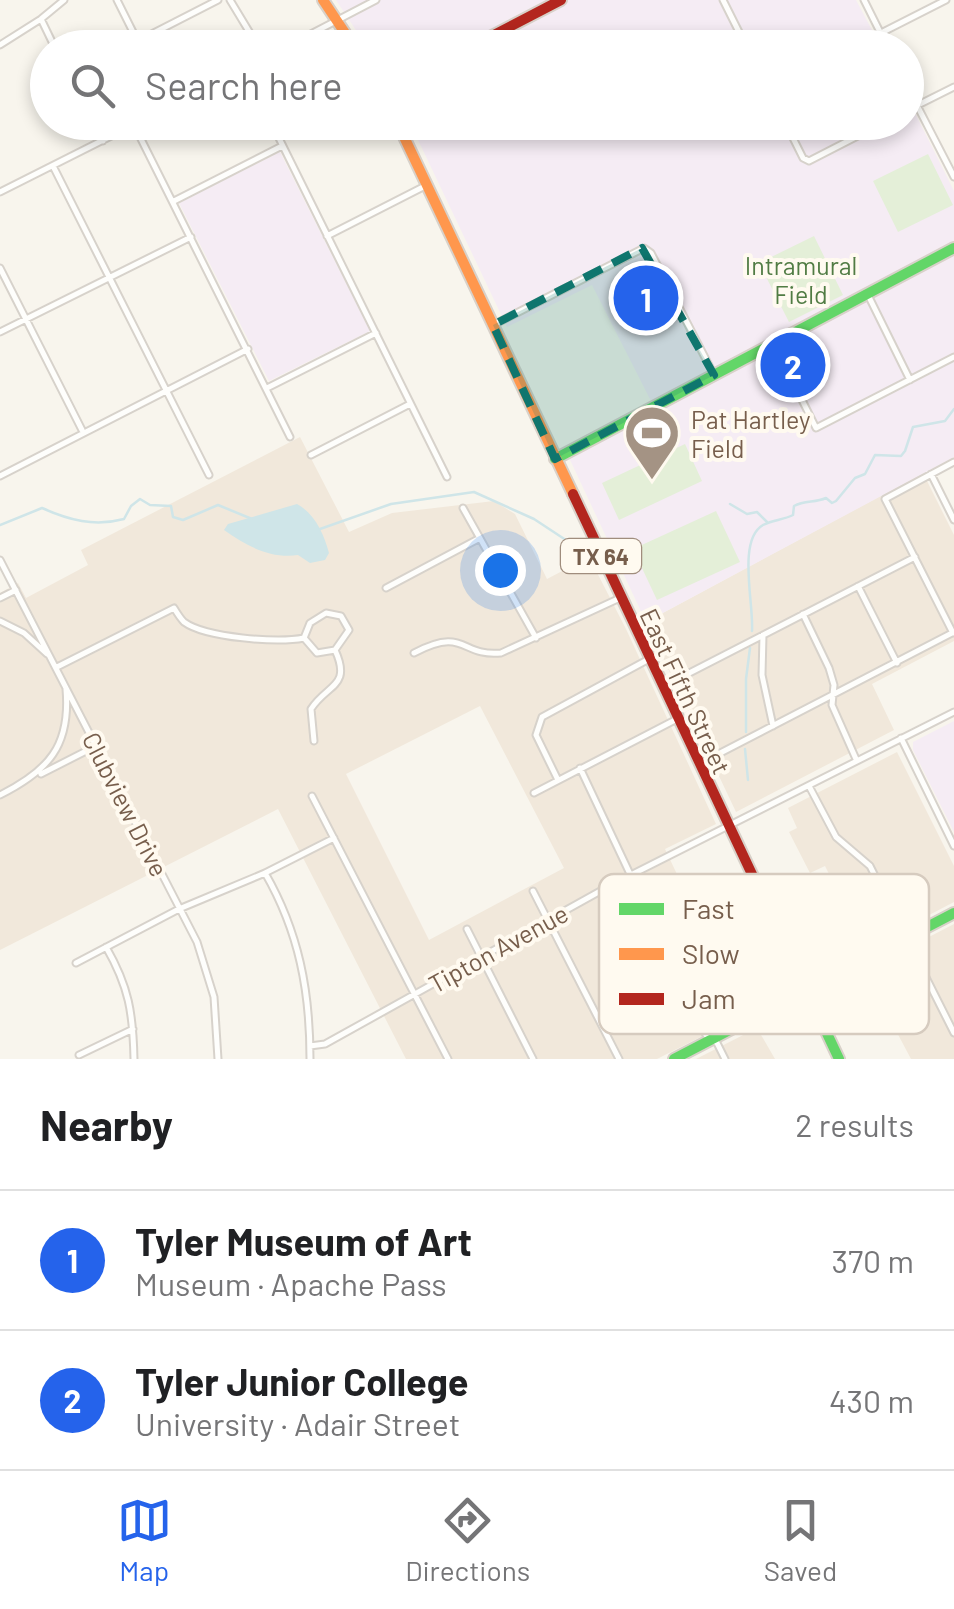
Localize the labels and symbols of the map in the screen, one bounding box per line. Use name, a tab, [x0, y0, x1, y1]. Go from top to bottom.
park label: Intramural Field	[745, 250, 857, 309]
pin: 1	[614, 260, 678, 336]
pin: 2	[760, 328, 826, 402]
sports icon: Pat Hartley Field	[622, 403, 682, 482]
place label: Pat Hartley Field	[691, 404, 810, 463]
road number: TX 64	[561, 539, 641, 573]
your location	[475, 545, 526, 596]
street label: East Fifth Street	[635, 603, 737, 779]
street label: Clubview Drive	[77, 727, 175, 881]
legend	[599, 874, 929, 1034]
text: Fast	[682, 891, 735, 925]
street label: Tipton Avenue	[423, 897, 573, 999]
text: Slow	[682, 936, 740, 970]
text: Jam	[682, 981, 736, 1015]

